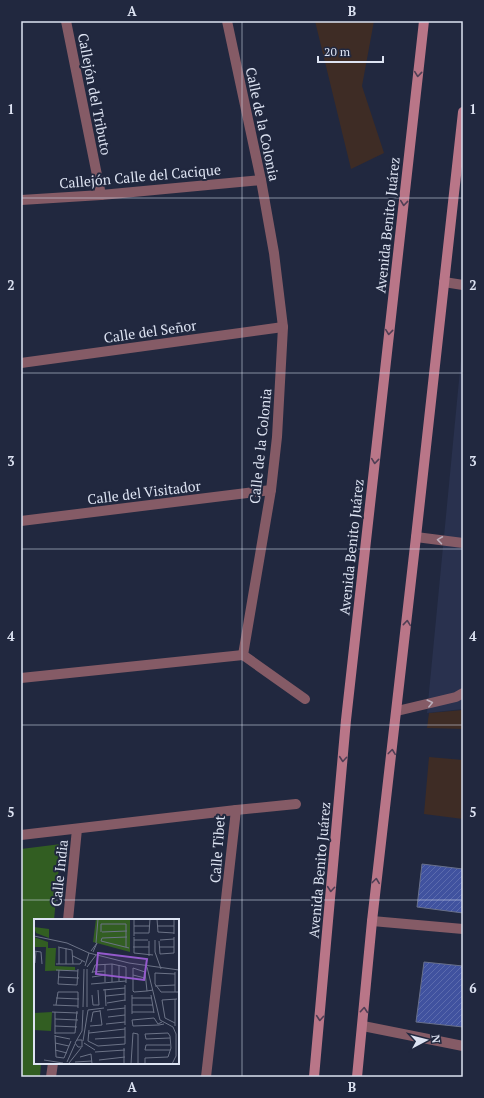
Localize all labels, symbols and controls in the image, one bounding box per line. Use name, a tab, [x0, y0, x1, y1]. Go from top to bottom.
text: A	[127, 2, 137, 20]
text: B	[348, 2, 356, 20]
street label: Callejón del Tributo	[74, 31, 116, 157]
scale bar	[318, 38, 383, 64]
text: 20 m	[324, 44, 351, 59]
street label: Calle de la Colonia	[242, 65, 284, 183]
one-way arrow	[414, 71, 423, 77]
text: 1	[7, 100, 15, 118]
text: 1	[469, 100, 477, 118]
street label: Avenida Benito Juárez	[370, 156, 404, 294]
street label: Callejón Calle del Cacique	[58, 159, 222, 193]
one-way arrow	[399, 200, 408, 206]
text: 2	[7, 276, 15, 294]
text: 2	[469, 276, 477, 294]
street label: Calle del Señor	[102, 315, 198, 347]
one-way arrow	[385, 329, 394, 335]
street label: Calle de la Colonia	[244, 387, 276, 505]
text: 3	[7, 452, 15, 470]
text: 3	[469, 452, 477, 470]
one-way arrow	[371, 458, 380, 464]
street label: Calle del Visitador	[86, 476, 202, 508]
street label: Avenida Benito Juárez	[334, 478, 368, 616]
one-way arrow	[437, 536, 443, 545]
one-way arrow	[402, 620, 411, 626]
text: 4	[7, 627, 15, 645]
text: 4	[469, 627, 477, 645]
one-way arrow	[426, 699, 433, 708]
one-way arrow	[387, 749, 396, 755]
one-way arrow	[338, 756, 347, 762]
street label: Avenida Benito Juárez	[304, 801, 334, 939]
text: 5	[7, 803, 15, 821]
text: 5	[469, 803, 477, 821]
street label: Calle Tibet	[205, 814, 229, 883]
street label: Calle India	[46, 839, 72, 907]
one-way arrow	[372, 878, 381, 884]
one-way arrow	[327, 886, 336, 892]
inset map	[34, 919, 179, 1064]
text: 6	[7, 979, 15, 997]
text: 6	[469, 979, 477, 997]
one-way arrow	[360, 1007, 369, 1013]
one-way arrow	[315, 1015, 324, 1021]
north arrow	[406, 1020, 446, 1060]
text: N	[428, 1034, 443, 1044]
text: A	[127, 1078, 137, 1096]
text: B	[348, 1078, 356, 1096]

